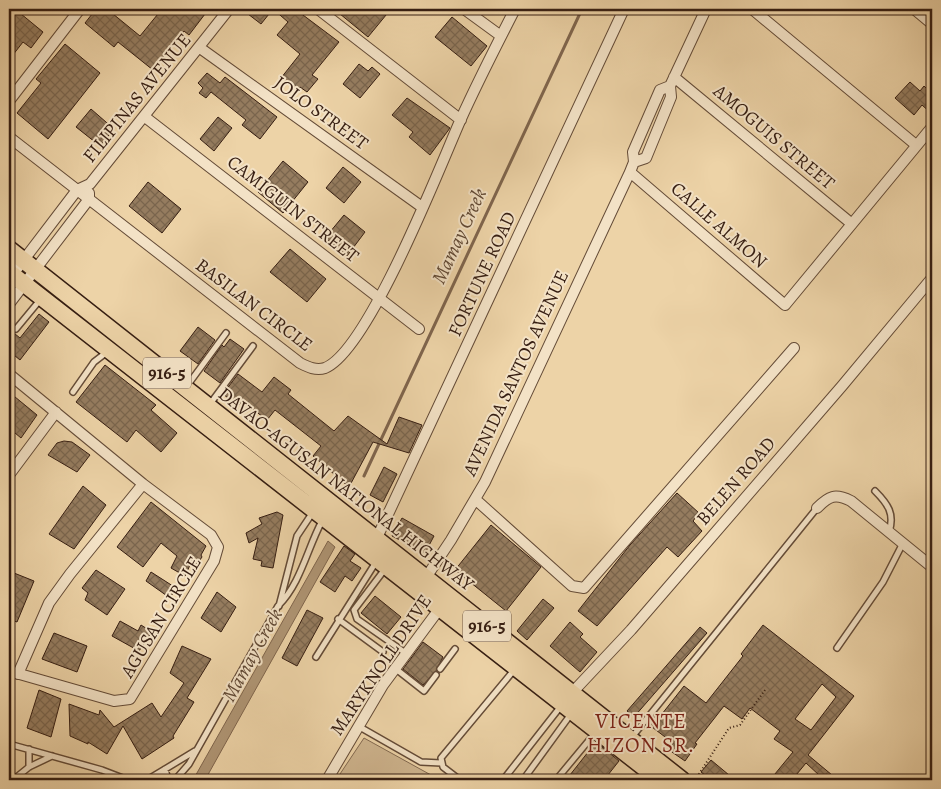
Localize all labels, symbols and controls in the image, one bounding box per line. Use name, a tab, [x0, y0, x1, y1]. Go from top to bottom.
street label: FILIPINAS AVENUE	[77, 28, 197, 168]
street label: JOLO STREET	[269, 70, 374, 156]
street label: AMOGUIS STREET	[707, 78, 841, 196]
street label: CAMIGUIN STREET	[222, 149, 365, 269]
street label: CALLE ALMON	[665, 176, 773, 274]
water label: Mamay Creek	[425, 184, 493, 288]
street label: FORTUNE ROAD	[442, 207, 522, 341]
street label: BASILAN CIRCLE	[190, 252, 318, 358]
street label: AVENIDA SANTOS AVENUE	[456, 266, 575, 481]
road number: 916-5	[143, 358, 191, 388]
street label: DAVAO-AGUSAN NATIONAL HIGHWAY	[213, 381, 480, 598]
street label: BELEN ROAD	[690, 431, 782, 531]
street label: AGUSAN CIRCLE	[114, 551, 208, 684]
street label: MARYKNOLL DRIVE	[324, 589, 438, 741]
water label: Mamay Creek	[215, 603, 289, 706]
road number: 916-5	[463, 610, 511, 642]
district label: VICENTE HIZON SR.	[587, 707, 695, 759]

